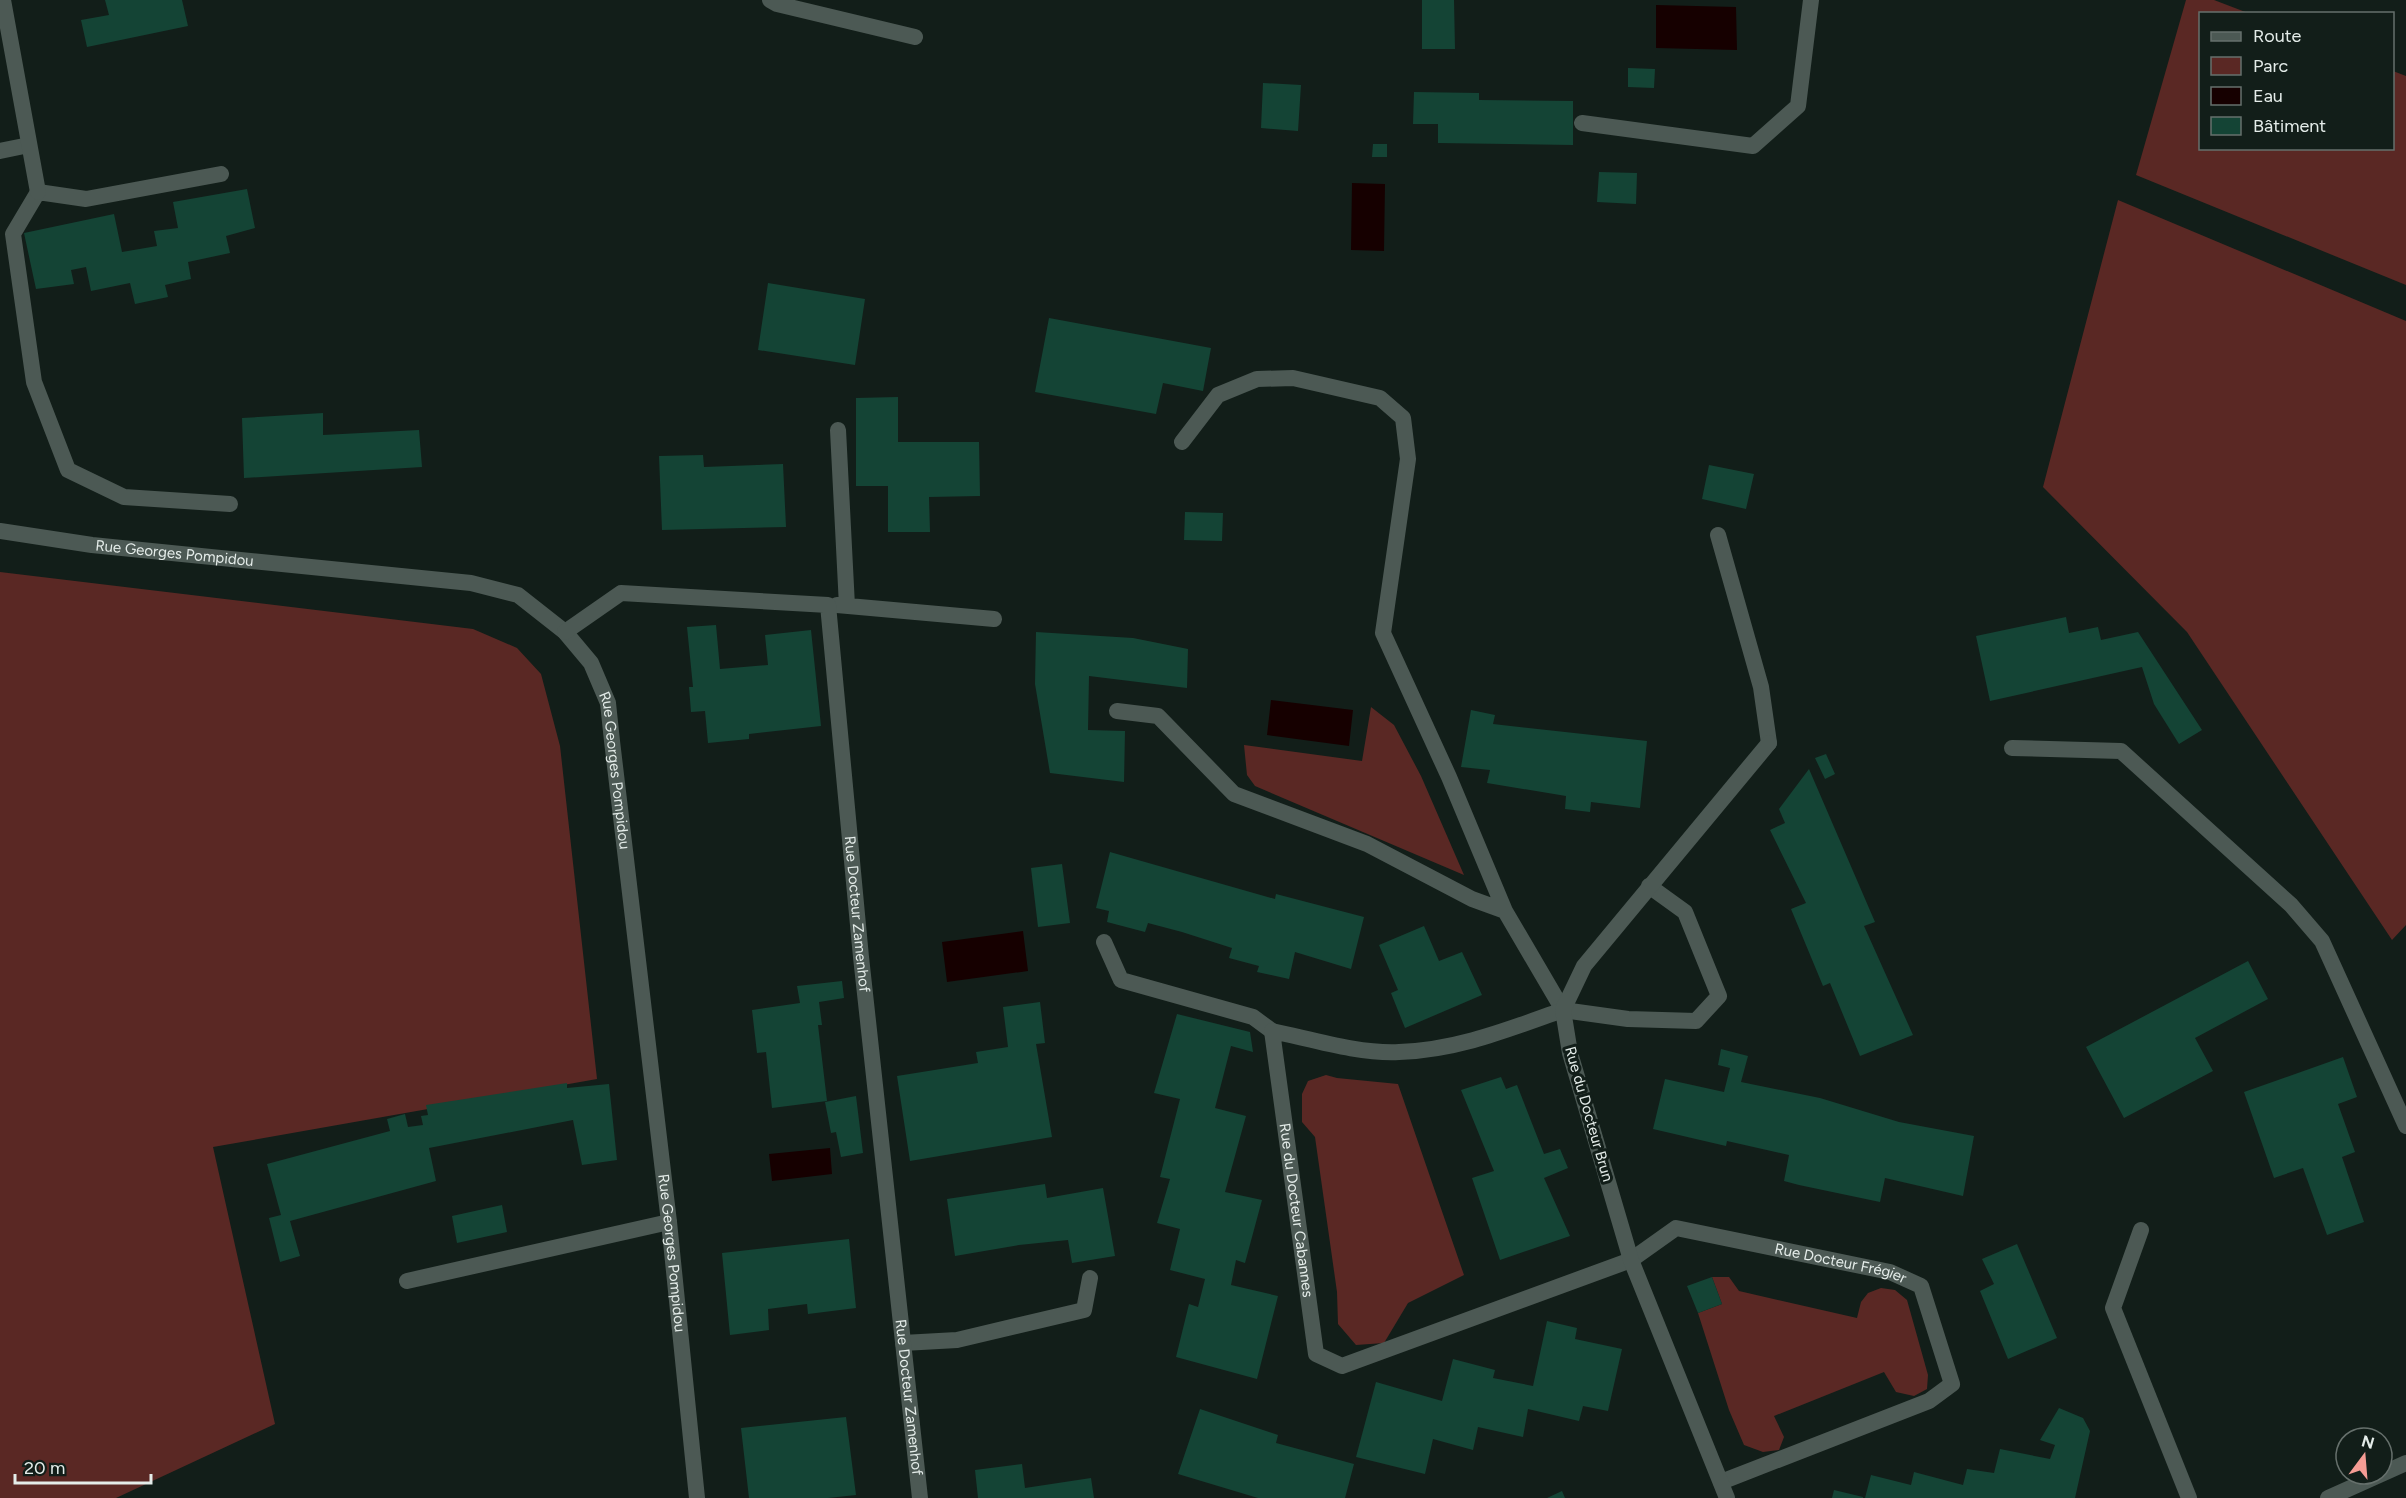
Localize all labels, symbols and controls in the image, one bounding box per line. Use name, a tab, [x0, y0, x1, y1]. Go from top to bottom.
legend	[2199, 12, 2394, 150]
text: Route	[2253, 25, 2302, 47]
text: Parc	[2253, 55, 2289, 77]
text: Eau	[2253, 85, 2283, 107]
text: Bâtiment	[2253, 115, 2326, 137]
street label: Rue Georges Pompidou	[94, 536, 255, 570]
street label: Rue Georges Pompidou	[595, 689, 634, 850]
street label: Rue Docteur Zamenhof	[841, 835, 874, 994]
street label: Rue du Docteur Brun	[1561, 1044, 1617, 1184]
street label: Rue du Docteur Cabannes	[1276, 1122, 1317, 1298]
street label: Rue Georges Pompidou	[654, 1173, 689, 1333]
street label: Rue Docteur Frégier	[1773, 1239, 1909, 1287]
street label: Rue Docteur Zamenhof	[892, 1318, 927, 1477]
north arrow	[2334, 1426, 2394, 1486]
text: N	[2359, 1431, 2377, 1453]
scale bar	[15, 1447, 152, 1485]
text: 20 m	[24, 1457, 65, 1479]

